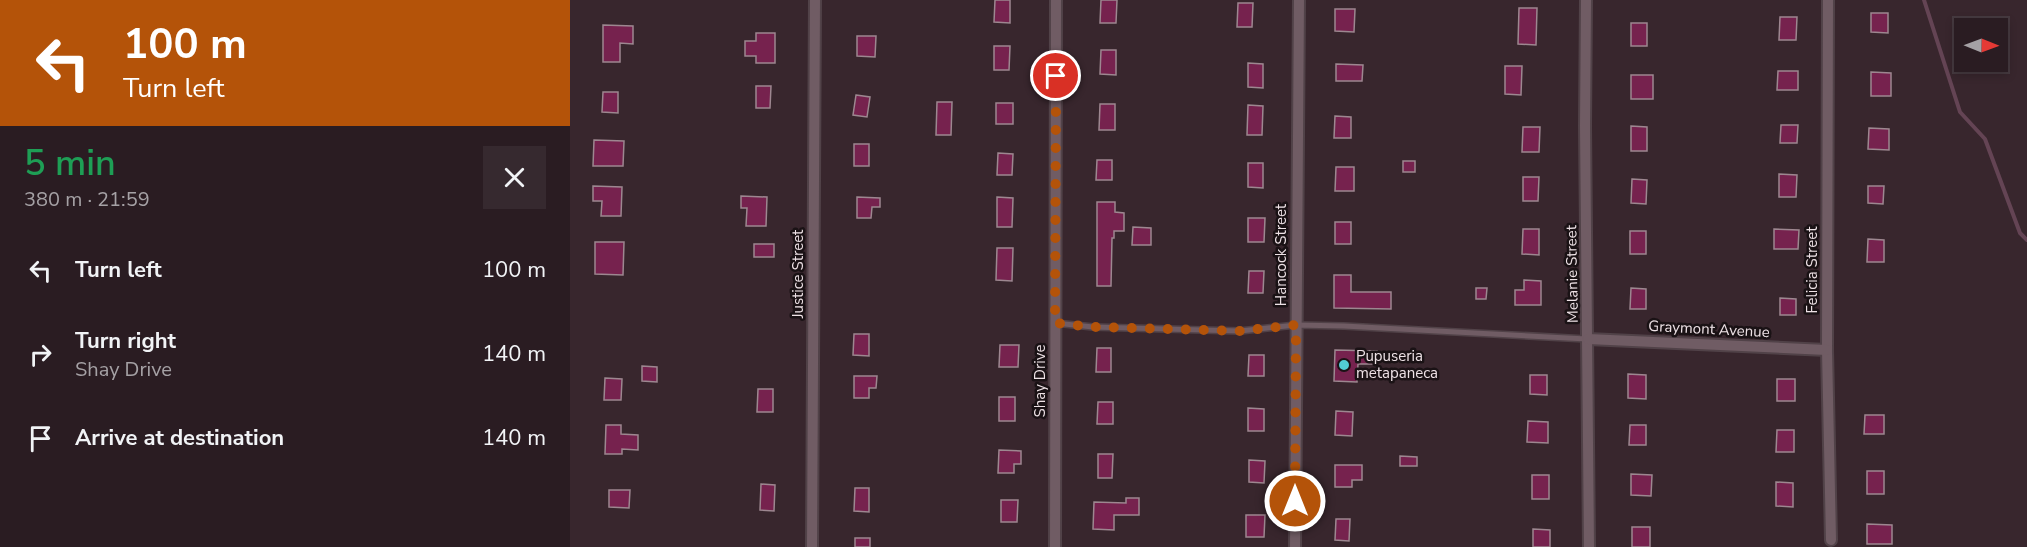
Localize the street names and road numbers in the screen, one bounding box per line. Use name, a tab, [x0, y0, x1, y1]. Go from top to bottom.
street label: Hancock Street	[1271, 203, 1291, 306]
street label: Melanie Street	[1561, 224, 1583, 323]
street label: Felicia Street	[1802, 226, 1822, 314]
street label: Justice Street	[788, 229, 808, 319]
street label: Graymont Avenue	[1648, 316, 1770, 342]
street label: Shay Drive	[1030, 345, 1050, 417]

